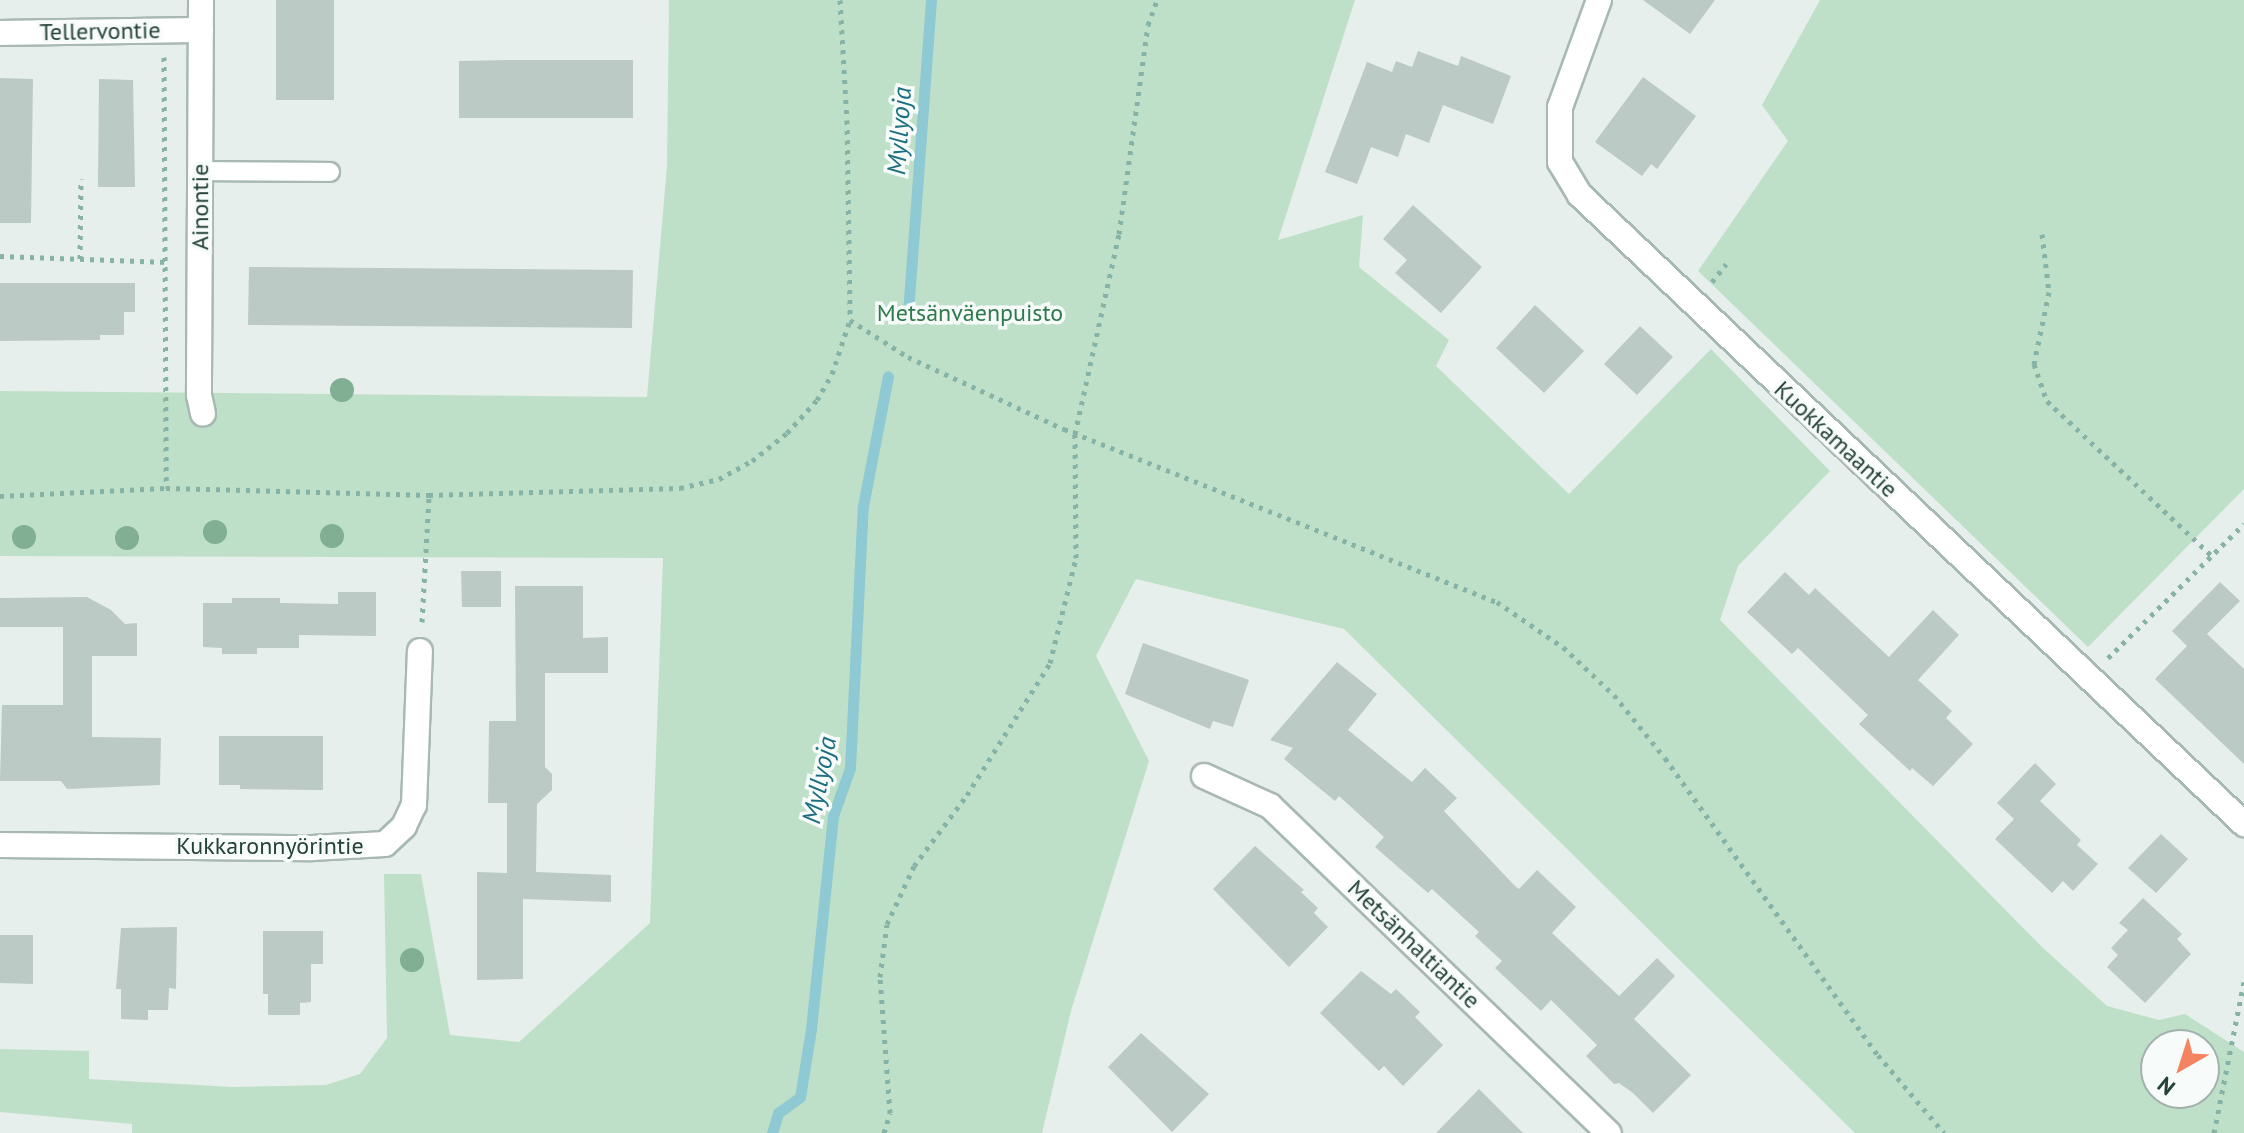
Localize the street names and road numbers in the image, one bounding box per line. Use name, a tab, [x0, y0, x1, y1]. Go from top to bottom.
street label: Tellervontie	[39, 16, 161, 46]
street label: Ainontie	[186, 164, 214, 250]
street label: Kuokkamaantie	[1768, 375, 1904, 503]
street label: Kukkaronnyörintie	[176, 832, 364, 860]
street label: Metsänhaltiantie	[1342, 874, 1486, 1014]

